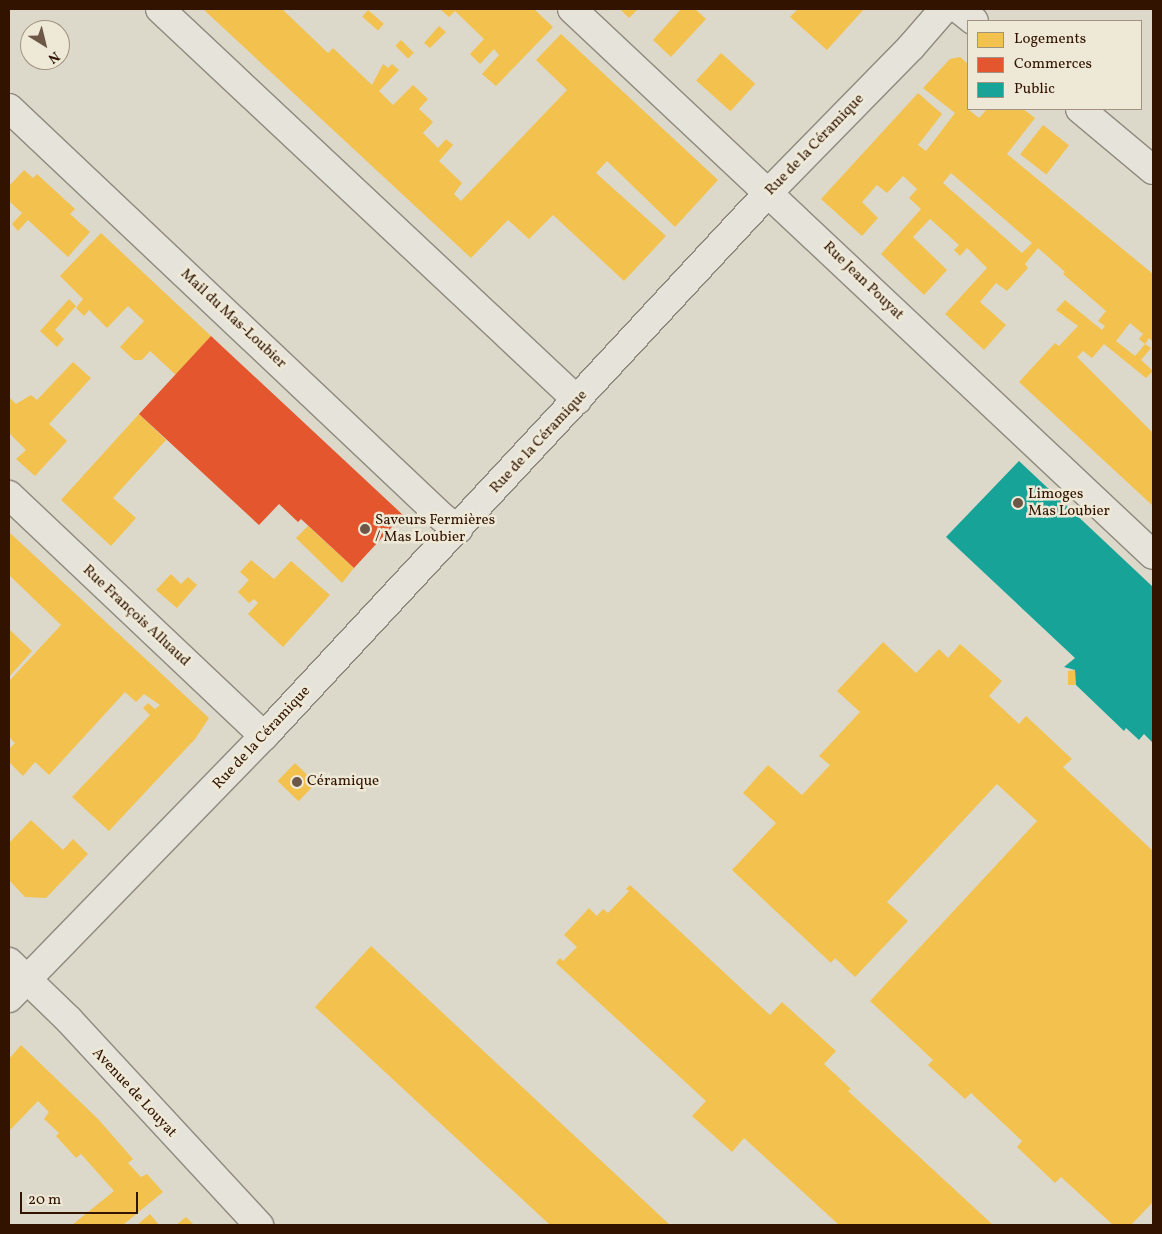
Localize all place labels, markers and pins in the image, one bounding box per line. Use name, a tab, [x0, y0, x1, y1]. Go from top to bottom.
place label: Limoges Mas Loubier	[1028, 485, 1110, 520]
marker: Limoges Mas Loubier	[1012, 497, 1024, 509]
place label: Saveurs Fermières / Mas Loubier	[375, 511, 495, 546]
marker: Saveurs Fermières / Mas Loubier	[359, 523, 371, 535]
place label: Céramique	[307, 773, 379, 791]
marker: Céramique	[291, 776, 303, 788]

